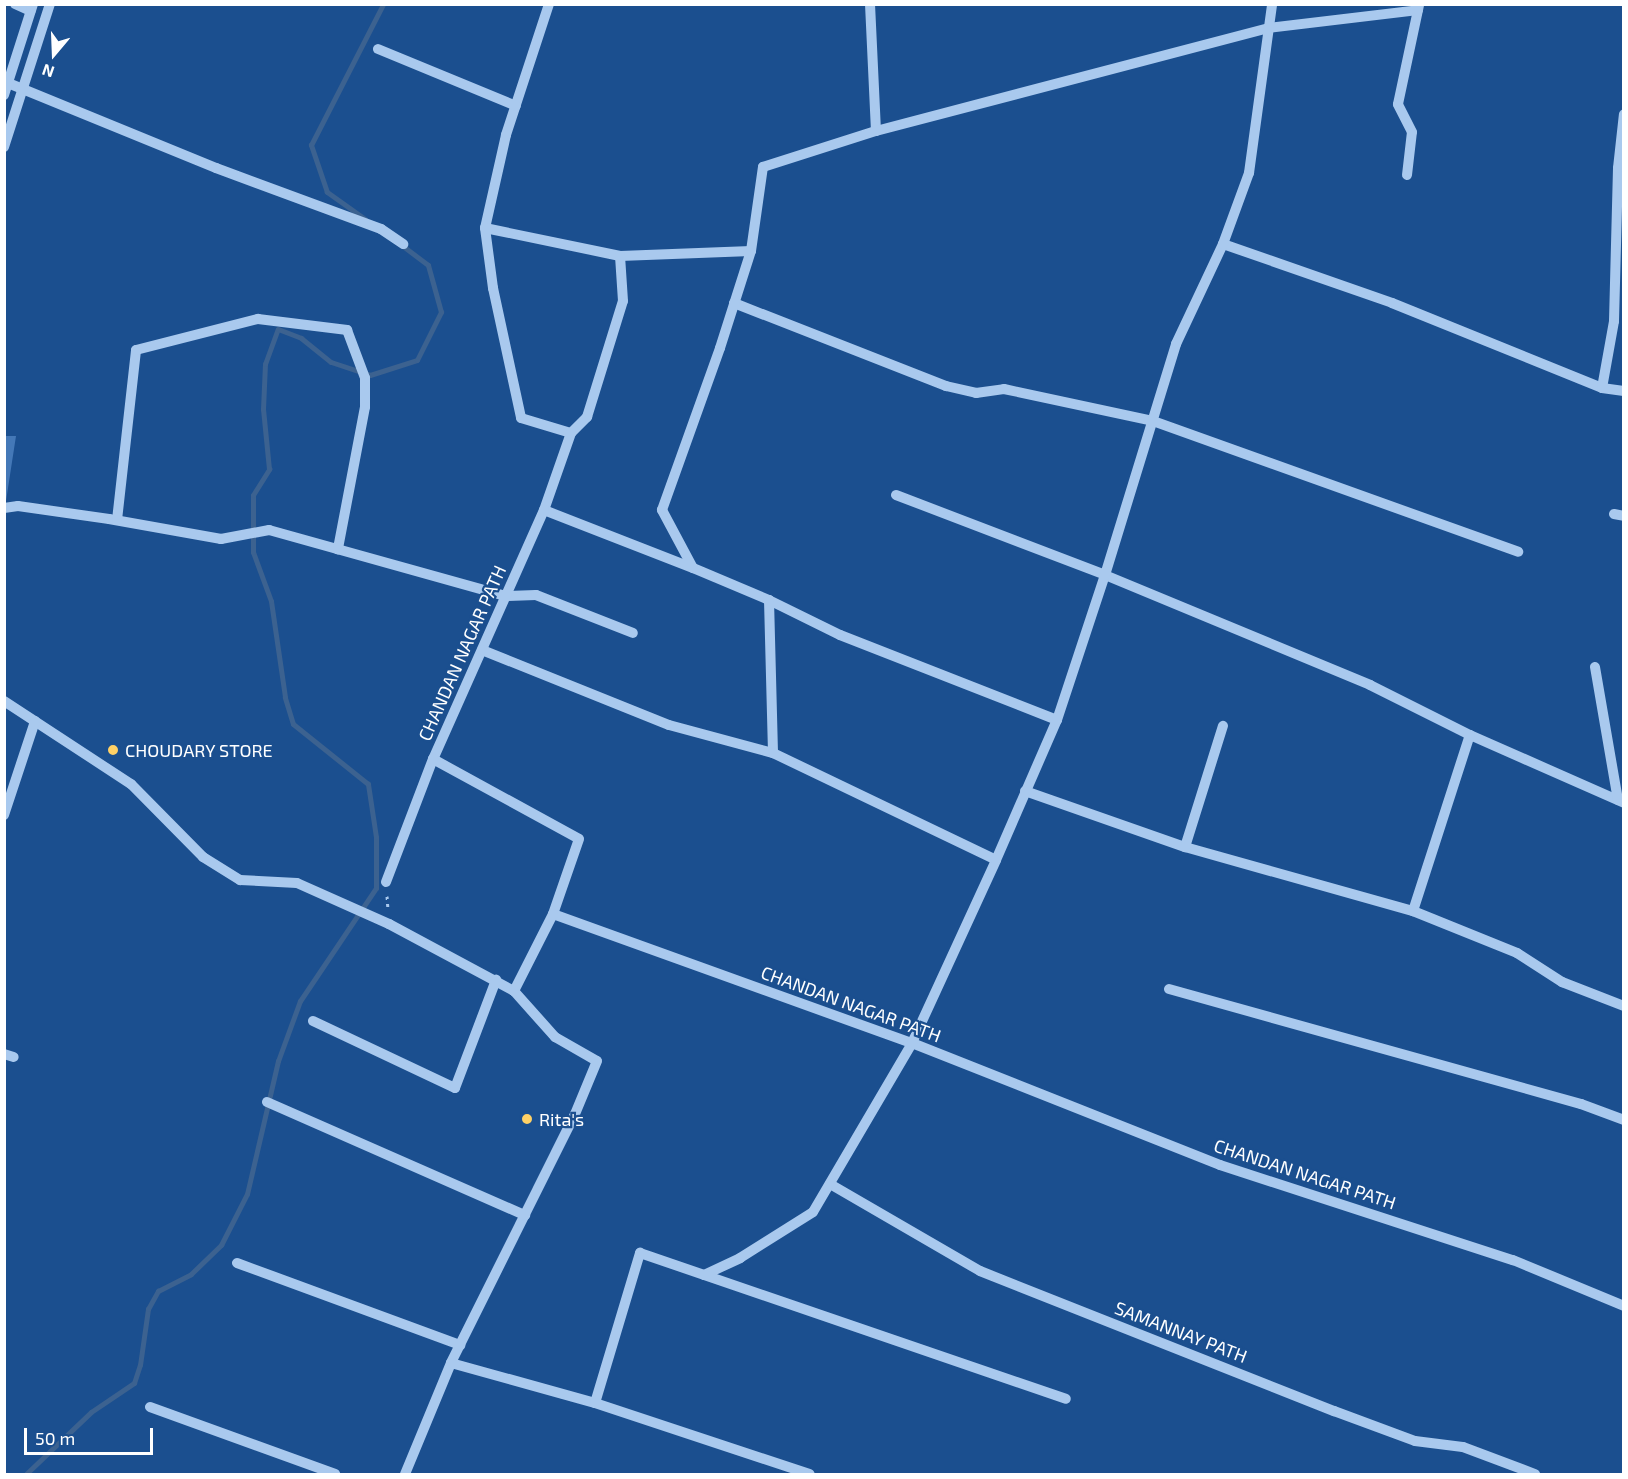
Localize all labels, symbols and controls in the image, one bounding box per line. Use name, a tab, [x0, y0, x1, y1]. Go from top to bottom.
north arrow	[24, 24, 84, 84]
text: N	[39, 61, 57, 82]
street label: CHANDAN NAGAR PATH	[413, 562, 511, 744]
place label: CHOUDARY STORE	[125, 739, 273, 761]
marker: CHOUDARY STORE	[106, 743, 120, 757]
street label: CHANDAN NAGAR PATH	[758, 961, 944, 1047]
place label: Rita's	[539, 1108, 584, 1130]
marker: Rita's	[520, 1112, 534, 1126]
street label: CHANDAN NAGAR PATH	[1211, 1134, 1399, 1214]
street label: SAMANNAY PATH	[1111, 1297, 1251, 1367]
scale bar	[27, 1416, 156, 1454]
text: 50 m	[35, 1427, 75, 1449]

